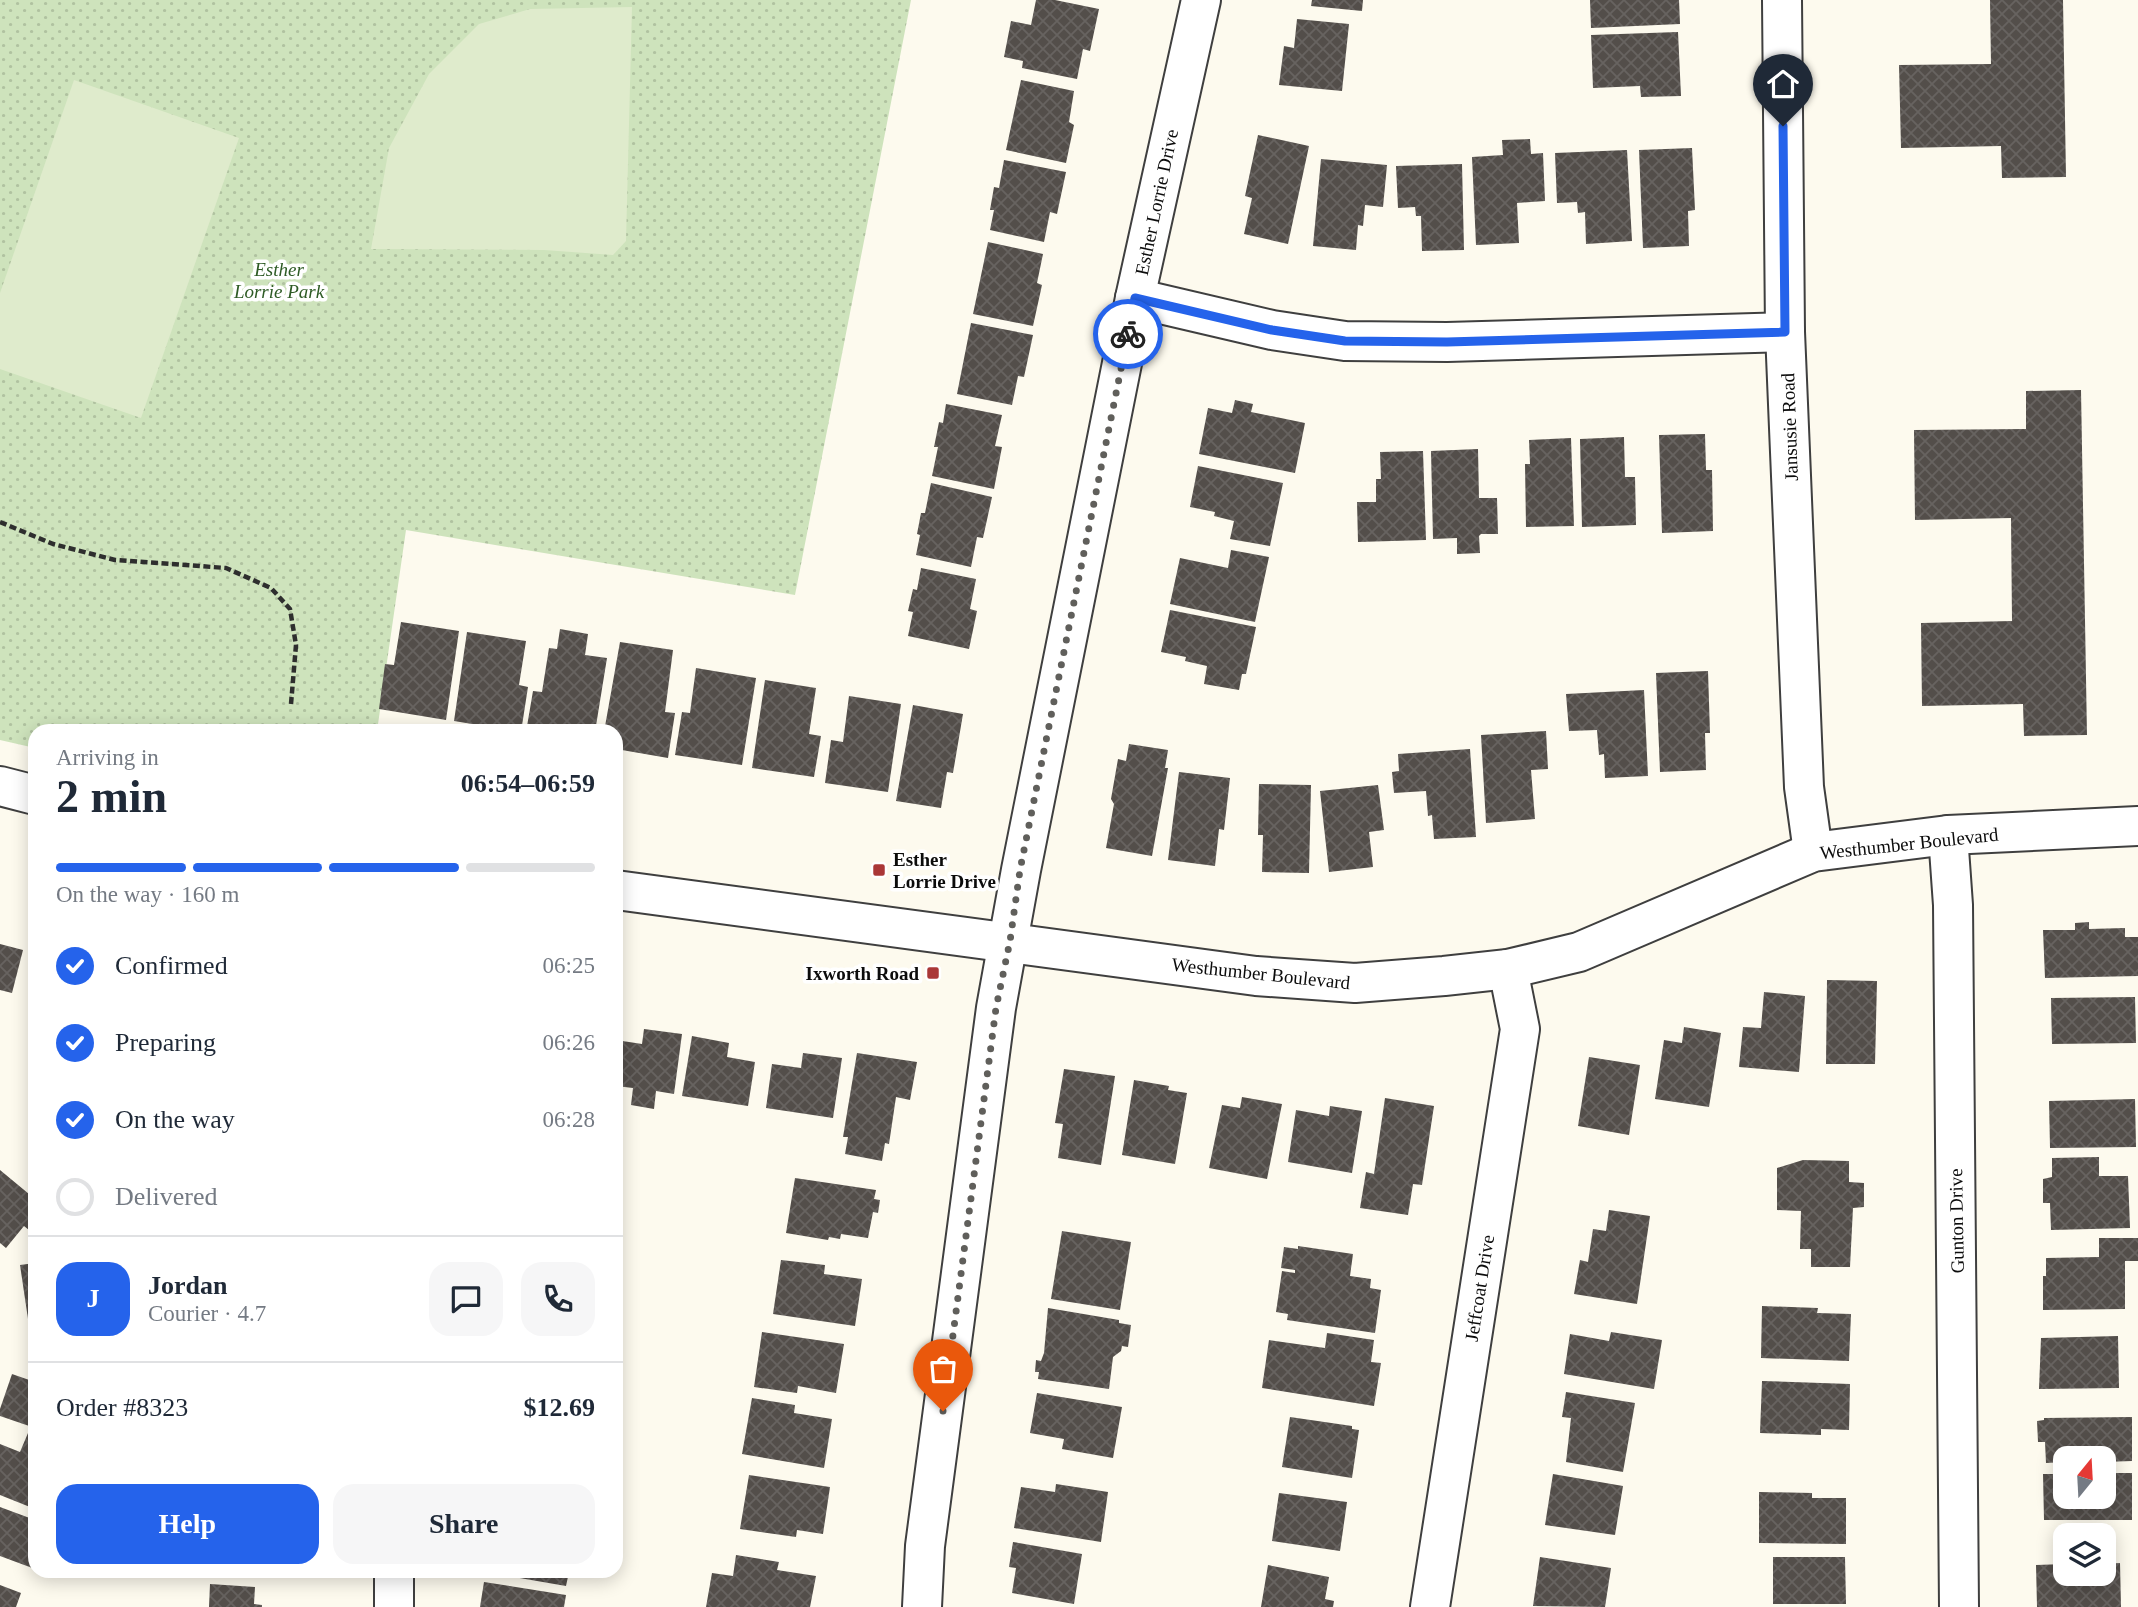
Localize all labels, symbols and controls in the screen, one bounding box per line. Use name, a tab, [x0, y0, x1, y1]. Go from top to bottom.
pin	[1753, 54, 1813, 126]
icon: home	[1764, 65, 1802, 103]
street label: Esther Lorrie Drive	[1131, 127, 1182, 277]
park label: Esther Lorrie Park	[233, 259, 325, 302]
courier	[1093, 299, 1163, 369]
icon: bike	[1109, 315, 1147, 353]
street label: Jansusie Road	[1777, 372, 1802, 481]
text: Arriving in	[56, 745, 159, 770]
text: 06:54–06:59	[461, 769, 595, 798]
text: 2 min	[56, 771, 167, 822]
street label: Westhumber Boulevard	[1819, 824, 2000, 863]
place label: Esther Lorrie Drive	[893, 849, 996, 892]
marker: Esther Lorrie Drive	[871, 862, 887, 878]
text: On the way · 160 m	[56, 882, 239, 907]
icon: check	[56, 947, 94, 985]
text: Confirmed	[115, 951, 228, 980]
text: 06:25	[543, 953, 595, 978]
street label: Westhumber Boulevard	[1171, 954, 1352, 993]
place label: Ixworth Road	[806, 963, 919, 984]
marker: Ixworth Road	[925, 965, 941, 981]
icon: check	[56, 1024, 94, 1062]
text: Preparing	[115, 1028, 216, 1057]
text: 06:26	[543, 1030, 595, 1055]
icon: check	[56, 1101, 94, 1139]
text: On the way	[115, 1105, 235, 1134]
text: 06:28	[543, 1107, 595, 1132]
street label: Gunton Drive	[1945, 1168, 1968, 1274]
text: Delivered	[115, 1182, 218, 1211]
street label: Jeffcoat Drive	[1461, 1233, 1498, 1343]
button: chat	[429, 1262, 503, 1336]
button: phone	[521, 1262, 595, 1336]
text: Jordan	[148, 1271, 227, 1300]
text: J	[87, 1284, 100, 1313]
text: Courier · 4.7	[148, 1301, 266, 1326]
pin	[913, 1339, 973, 1411]
icon: bag	[924, 1350, 962, 1388]
text: Order #8323	[56, 1393, 188, 1422]
text: $12.69	[524, 1393, 595, 1422]
north arrow	[2053, 1446, 2116, 1508]
map controls	[2053, 1446, 2116, 1586]
button: Help	[56, 1484, 319, 1564]
button: Share	[333, 1484, 595, 1564]
button: layers	[2053, 1523, 2116, 1586]

